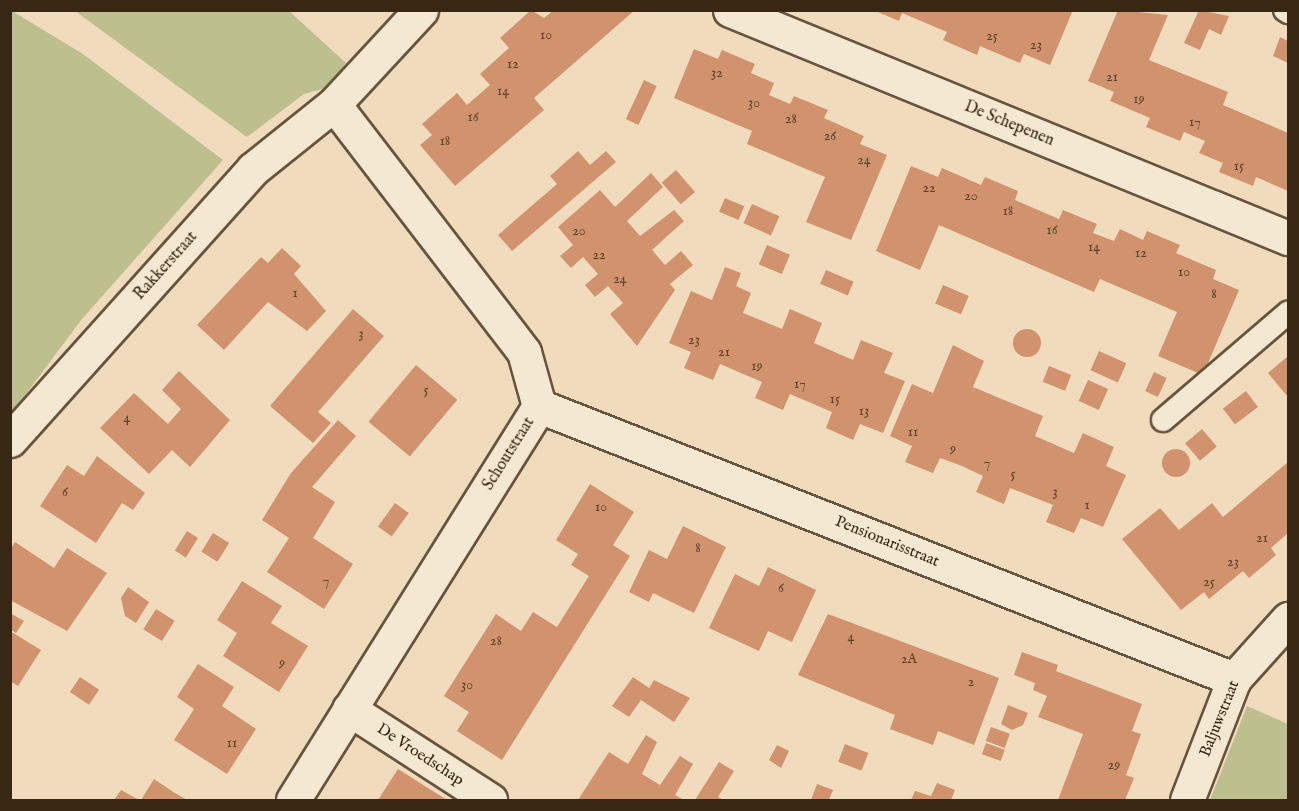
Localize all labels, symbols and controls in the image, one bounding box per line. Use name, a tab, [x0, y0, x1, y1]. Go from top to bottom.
house number: 10	[540, 27, 552, 43]
house number: 25	[986, 28, 998, 44]
house number: 23	[1030, 37, 1042, 53]
house number: 12	[507, 56, 519, 72]
house number: 32	[711, 65, 723, 81]
house number: 21	[1106, 69, 1118, 85]
house number: 14	[497, 83, 509, 99]
house number: 19	[1133, 91, 1145, 107]
house number: 30	[748, 95, 760, 111]
street label: De Schepenen	[961, 97, 1057, 151]
house number: 16	[467, 109, 479, 125]
house number: 28	[785, 111, 797, 127]
house number: 17	[1189, 114, 1201, 130]
house number: 26	[824, 128, 836, 144]
house number: 18	[440, 133, 450, 149]
house number: 24	[857, 152, 871, 168]
house number: 15	[1234, 158, 1244, 174]
house number: 22	[922, 180, 936, 196]
house number: 20	[964, 188, 978, 204]
house number: 18	[1003, 203, 1013, 219]
house number: 16	[1046, 222, 1058, 238]
house number: 20	[572, 223, 586, 239]
street label: Rakkerstraat	[130, 228, 202, 304]
house number: 14	[1088, 239, 1100, 255]
house number: 12	[1135, 245, 1147, 261]
house number: 22	[592, 247, 606, 263]
house number: 10	[1178, 264, 1190, 280]
house number: 24	[613, 271, 627, 287]
house number: 1	[292, 285, 298, 301]
house number: 8	[1211, 286, 1217, 302]
house number: 3	[358, 326, 364, 342]
house number: 23	[688, 332, 700, 348]
house number: 21	[718, 344, 730, 360]
house number: 19	[751, 358, 763, 374]
house number: 17	[794, 376, 806, 392]
house number: 5	[423, 382, 429, 398]
house number: 15	[830, 391, 840, 407]
house number: 13	[859, 403, 869, 419]
house number: 4	[124, 410, 130, 426]
street label: Schoutstraat	[479, 414, 539, 494]
house number: 11	[908, 424, 918, 440]
house number: 9	[950, 441, 956, 457]
house number: 7	[984, 455, 990, 471]
house number: 5	[1010, 466, 1016, 482]
house number: 6	[62, 484, 68, 500]
house number: 3	[1052, 484, 1058, 500]
house number: 1	[1084, 497, 1090, 513]
house number: 10	[595, 499, 607, 515]
street label: Pensionarisstraat	[832, 512, 942, 572]
house number: 21	[1256, 530, 1268, 546]
house number: 8	[695, 540, 701, 556]
house number: 23	[1227, 554, 1239, 570]
house number: 7	[323, 573, 329, 589]
house number: 25	[1203, 574, 1215, 590]
house number: 6	[778, 580, 784, 596]
house number: 4	[848, 629, 854, 645]
house number: 28	[490, 633, 502, 649]
house number: 2A	[901, 651, 917, 667]
house number: 9	[279, 655, 285, 671]
house number: 2	[968, 674, 974, 690]
house number: 30	[461, 677, 473, 693]
street label: Baljuwstraat	[1196, 678, 1244, 760]
street label: De Vroedschap	[373, 720, 467, 790]
house number: 11	[227, 735, 237, 751]
house number: 29	[1108, 757, 1120, 773]

